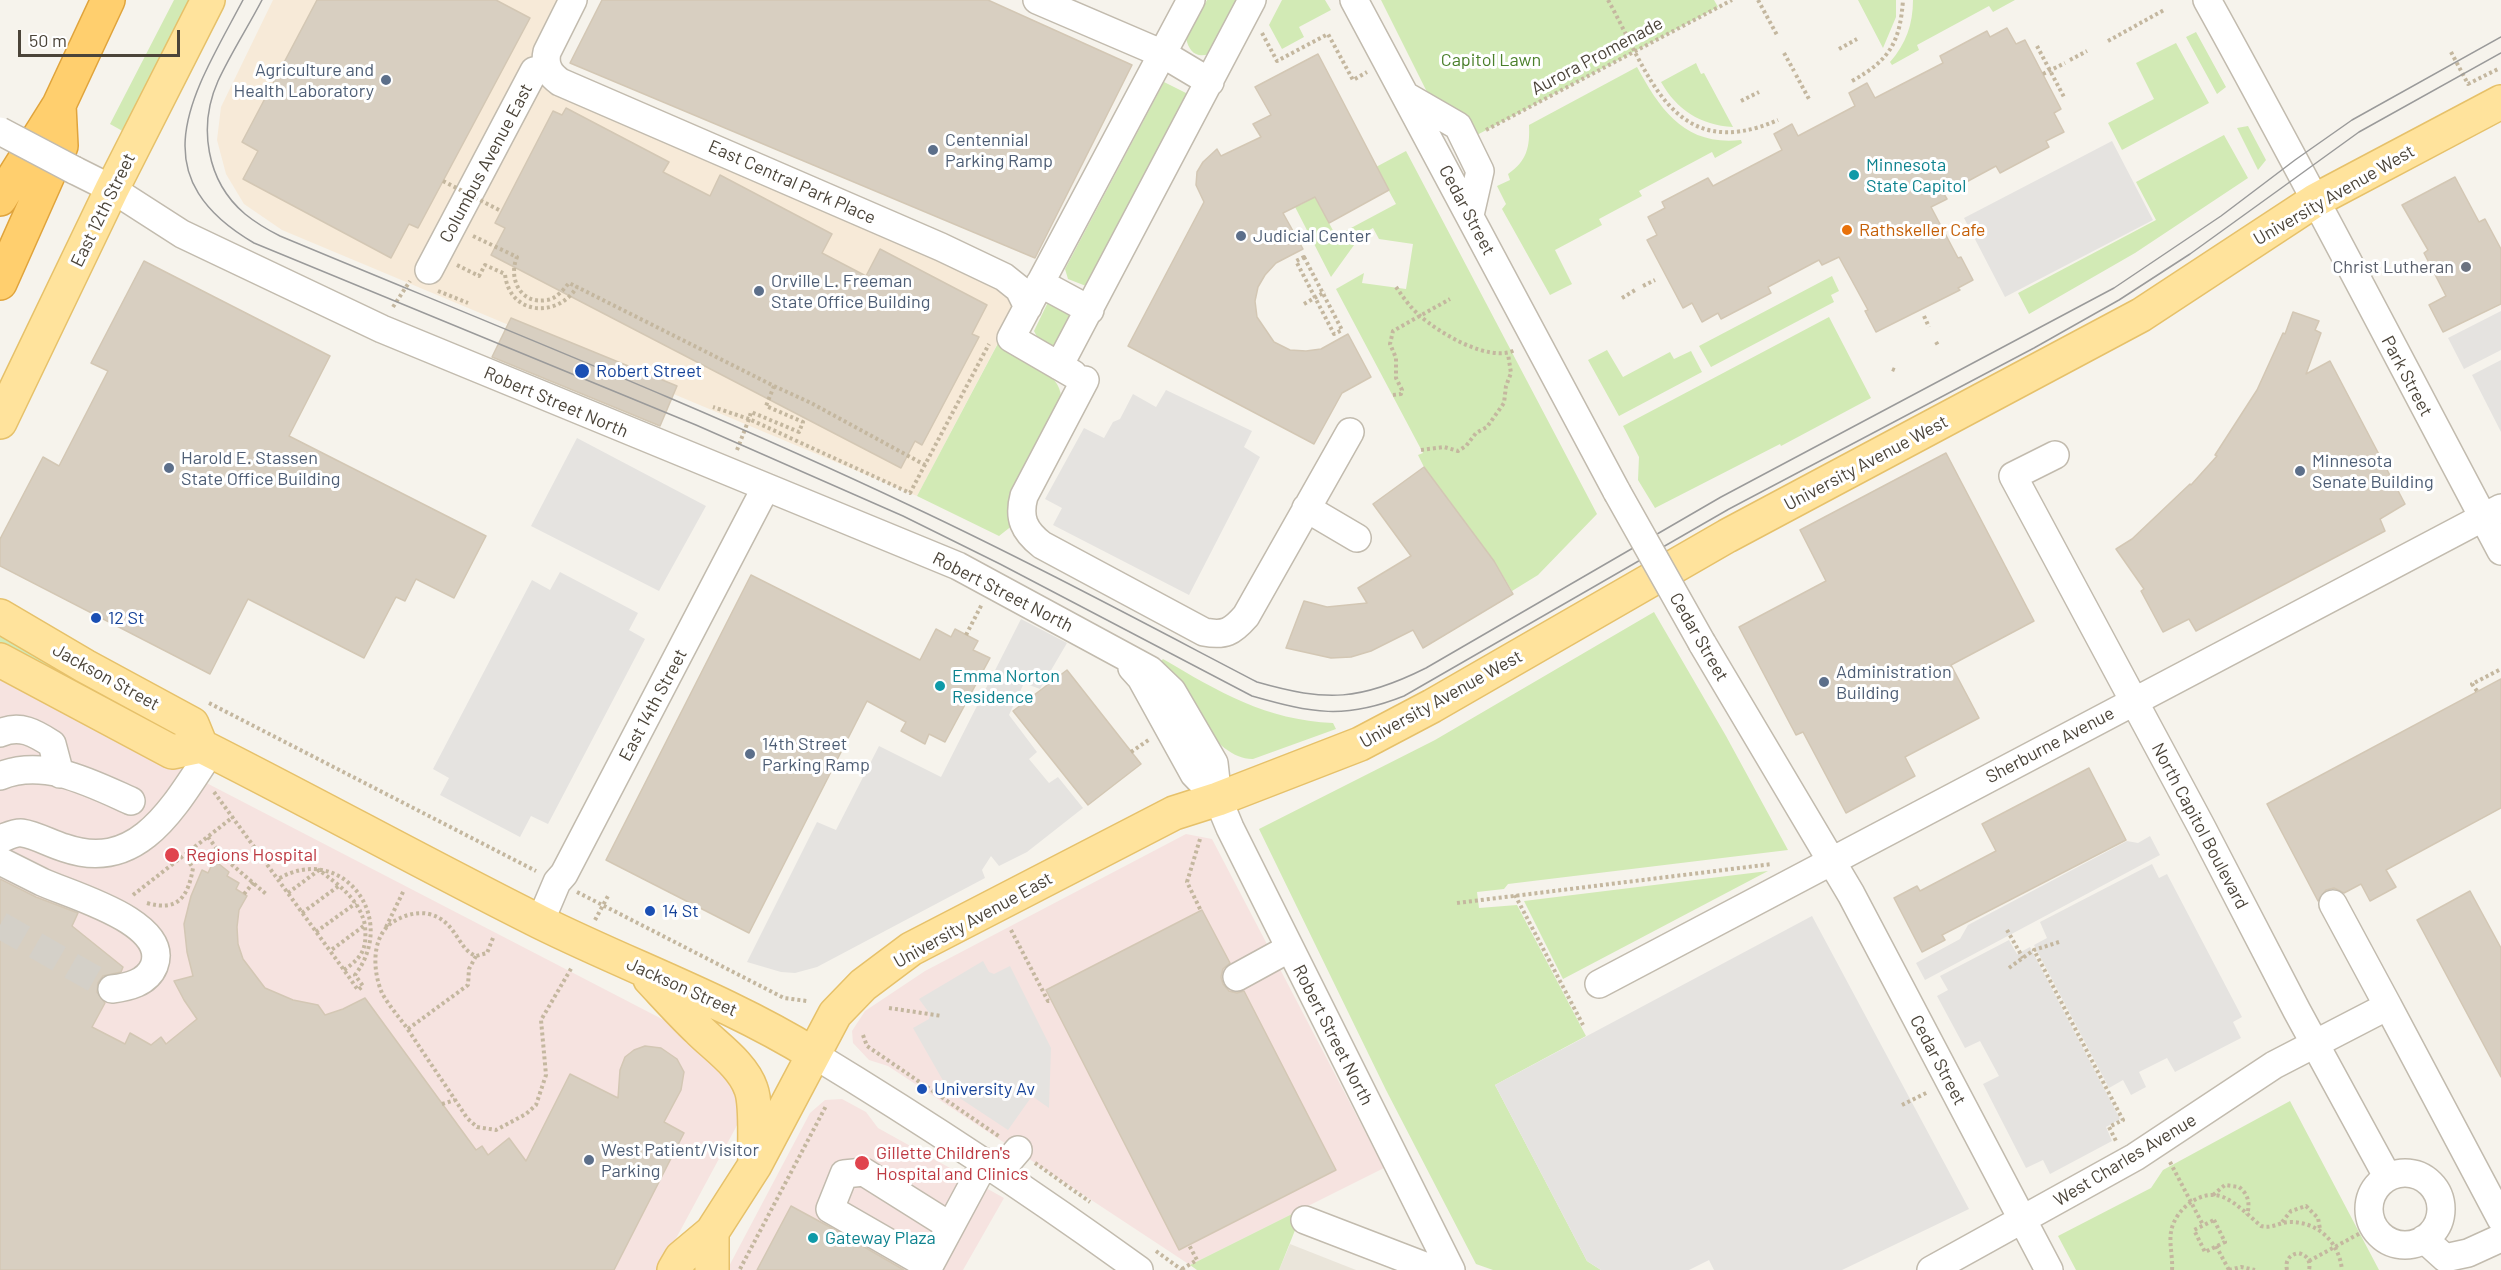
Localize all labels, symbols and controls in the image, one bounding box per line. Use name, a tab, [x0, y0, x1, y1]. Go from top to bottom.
street label: Aurora Promenade	[1528, 12, 1666, 100]
scale bar	[21, 18, 183, 56]
text: 50 m	[29, 29, 67, 51]
park label: Capitol Lawn	[1441, 49, 1541, 71]
place label: Agriculture and Health Laboratory	[234, 59, 374, 101]
marker: Agriculture and Health Laboratory	[379, 73, 393, 87]
street label: Columbus Avenue East	[435, 80, 537, 246]
place label: Centennial Parking Ramp	[945, 129, 1053, 172]
street label: East Central Park Place	[705, 135, 879, 229]
street label: University Avenue West	[2250, 140, 2418, 250]
marker: Centennial Parking Ramp	[926, 143, 940, 157]
street label: East 12th Street	[66, 150, 140, 270]
place label: Minnesota State Capitol	[1866, 154, 1966, 196]
street label: Cedar Street	[1434, 161, 1500, 259]
marker: Minnesota State Capitol	[1847, 168, 1861, 182]
place label: Rathskeller Cafe	[1859, 219, 1985, 241]
marker: Rathskeller Cafe	[1840, 223, 1854, 237]
place label: Judicial Center	[1253, 225, 1371, 247]
marker: Judicial Center	[1234, 229, 1248, 243]
place label: Christ Lutheran	[2332, 256, 2454, 278]
marker: Christ Lutheran	[2459, 260, 2473, 274]
place label: Orville L. Freeman State Office Building	[771, 270, 930, 312]
marker: Orville L. Freeman State Office Building	[752, 284, 766, 298]
street label: Park Street	[2377, 332, 2437, 420]
place label: Robert Street	[596, 360, 702, 382]
street label: Robert Street North	[481, 362, 631, 442]
marker: Robert Street	[573, 362, 591, 380]
street label: University Avenue West	[1780, 411, 1952, 515]
place label: Harold E. Stassen State Office Building	[181, 447, 340, 490]
place label: Minnesota Senate Building	[2312, 450, 2434, 492]
marker: Harold E. Stassen State Office Building	[162, 461, 176, 475]
marker: Minnesota Senate Building	[2293, 464, 2307, 478]
street label: Robert Street North	[929, 547, 1077, 637]
street label: Cedar Street	[1665, 589, 1733, 685]
place label: 12 St	[108, 607, 145, 629]
marker: 12 St	[89, 611, 103, 625]
street label: Jackson Street	[49, 639, 163, 715]
street label: East 14th Street	[614, 645, 692, 765]
street label: University Avenue West	[1356, 645, 1526, 753]
place label: Administration Building	[1836, 661, 1952, 704]
place label: Emma Norton Residence	[952, 665, 1060, 708]
marker: Administration Building	[1817, 675, 1831, 689]
marker: Emma Norton Residence	[933, 679, 947, 693]
street label: Sherburne Avenue	[1982, 702, 2118, 788]
place label: 14th Street Parking Ramp	[762, 733, 870, 776]
street label: North Capitol Boulevard	[2147, 739, 2253, 913]
marker: 14th Street Parking Ramp	[743, 747, 757, 761]
place label: Regions Hospital	[186, 844, 317, 866]
marker: Regions Hospital	[163, 846, 181, 864]
street label: University Avenue East	[890, 867, 1056, 973]
place label: 14 St	[662, 900, 699, 922]
marker: 14 St	[643, 904, 657, 918]
street label: Jackson Street	[623, 953, 741, 1021]
street label: Robert Street North	[1288, 961, 1378, 1109]
street label: Cedar Street	[1905, 1011, 1971, 1109]
place label: University Av	[934, 1078, 1035, 1100]
marker: University Av	[915, 1082, 929, 1096]
street label: West Charles Avenue	[2050, 1109, 2200, 1211]
place label: West Patient/Visitor Parking	[601, 1139, 759, 1182]
place label: Gillette Children's Hospital and Clinics	[876, 1142, 1028, 1184]
marker: West Patient/Visitor Parking	[582, 1153, 596, 1167]
marker: Gillette Children's Hospital and Clinics	[853, 1154, 871, 1172]
place label: Gateway Plaza	[825, 1227, 936, 1249]
marker: Gateway Plaza	[806, 1231, 820, 1245]

